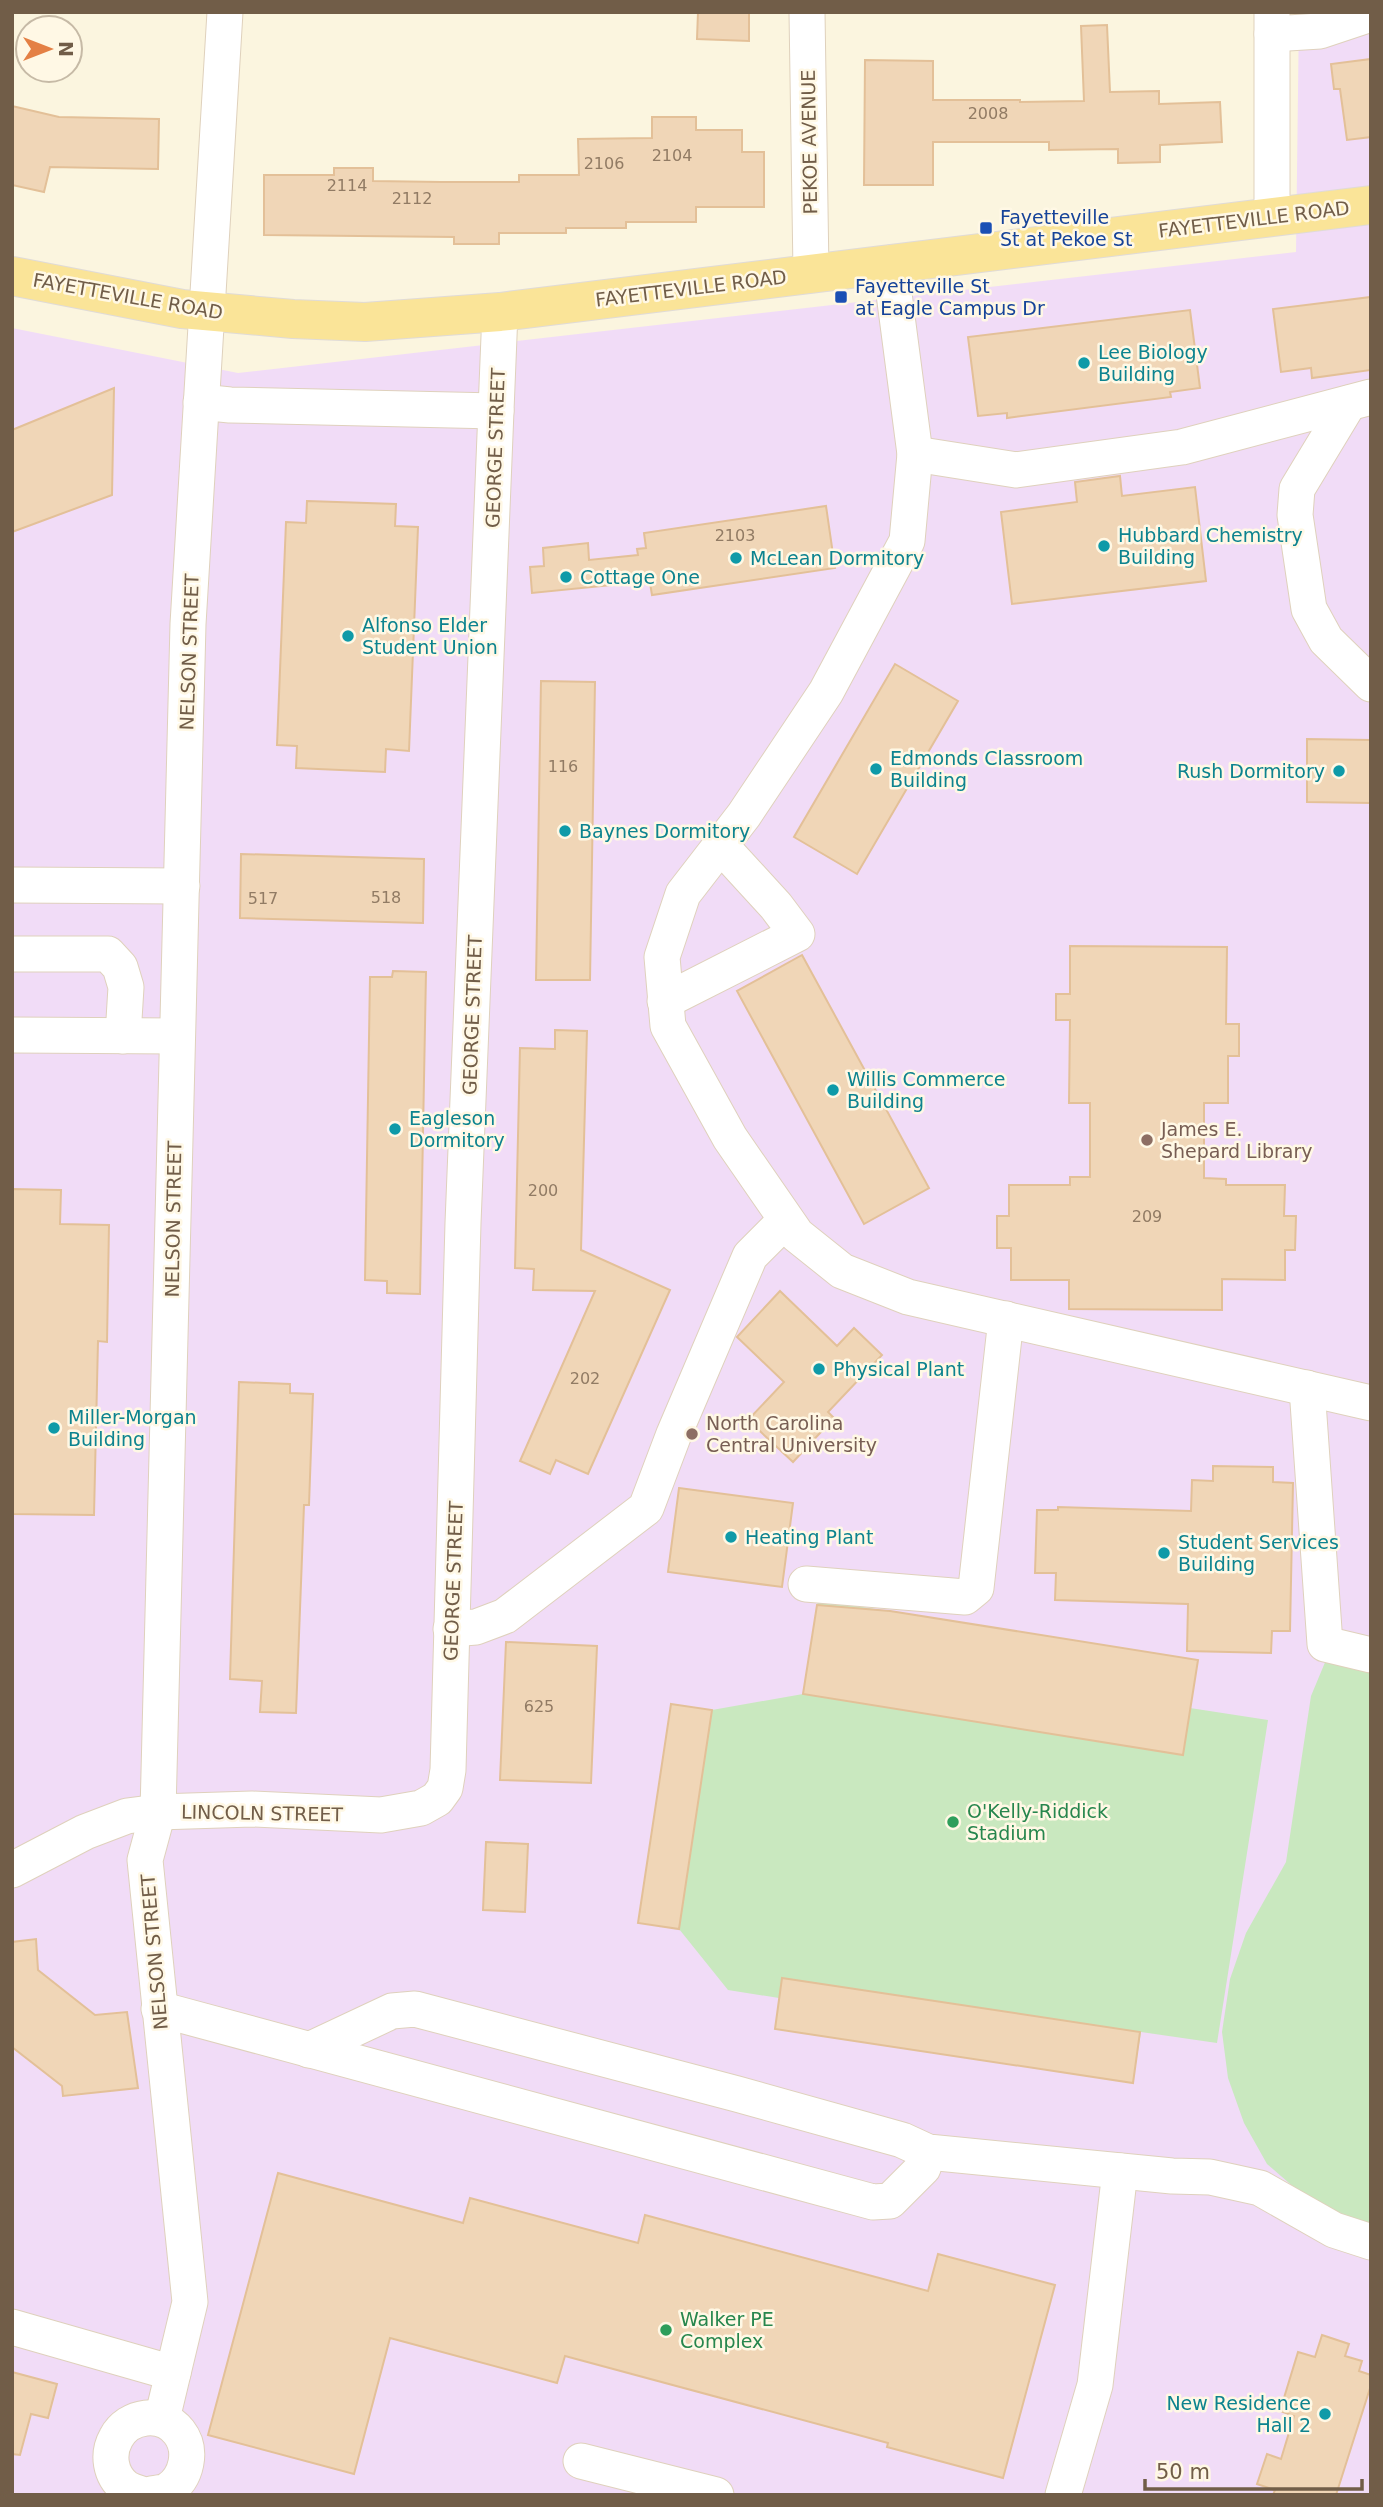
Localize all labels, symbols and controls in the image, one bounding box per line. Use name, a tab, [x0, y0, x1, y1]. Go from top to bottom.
north arrow	[14, 14, 84, 84]
text: N	[55, 41, 77, 57]
street label: PEKOE AVENUE	[797, 69, 821, 215]
house number: 2008	[968, 104, 1008, 123]
house number: 2104	[652, 146, 692, 165]
house number: 2106	[584, 154, 624, 173]
house number: 2114	[327, 176, 367, 195]
house number: 2112	[392, 189, 432, 208]
street label: FAYETTEVILLE ROAD	[1157, 196, 1351, 242]
place label: Fayetteville St at Pekoe St	[1000, 206, 1132, 250]
marker: Fayetteville St at Pekoe St	[978, 220, 994, 236]
street label: FAYETTEVILLE ROAD	[594, 265, 788, 311]
street label: FAYETTEVILLE ROAD	[31, 268, 225, 324]
place label: Fayetteville St at Eagle Campus Dr	[855, 275, 1045, 319]
marker: Fayetteville St at Eagle Campus Dr	[833, 289, 849, 305]
place label: Lee Biology Building	[1098, 341, 1208, 385]
marker: Lee Biology Building	[1076, 355, 1092, 371]
street label: GEORGE STREET	[481, 367, 509, 528]
place label: Hubbard Chemistry Building	[1118, 524, 1303, 568]
house number: 2103	[715, 526, 755, 545]
marker: Hubbard Chemistry Building	[1096, 538, 1112, 554]
place label: McLean Dormitory	[750, 547, 924, 569]
marker: McLean Dormitory	[728, 550, 744, 566]
place label: Cottage One	[580, 566, 700, 588]
marker: Cottage One	[558, 569, 574, 585]
street label: NELSON STREET	[175, 573, 203, 731]
place label: Alfonso Elder Student Union	[362, 614, 498, 658]
marker: Alfonso Elder Student Union	[340, 628, 356, 644]
place label: Edmonds Classroom Building	[890, 747, 1083, 791]
house number: 116	[548, 757, 578, 776]
place label: Rush Dormitory	[1177, 760, 1325, 782]
marker: Edmonds Classroom Building	[868, 761, 884, 777]
marker: Rush Dormitory	[1331, 763, 1347, 779]
place label: Baynes Dormitory	[579, 820, 750, 842]
marker: Baynes Dormitory	[557, 823, 573, 839]
house number: 518	[371, 888, 401, 907]
house number: 517	[248, 889, 278, 908]
street label: GEORGE STREET	[458, 934, 486, 1095]
place label: Willis Commerce Building	[847, 1068, 1006, 1112]
marker: Willis Commerce Building	[825, 1082, 841, 1098]
place label: Eagleson Dormitory	[409, 1107, 505, 1151]
place label: James E. Shepard Library	[1160, 1118, 1313, 1162]
marker: Eagleson Dormitory	[387, 1121, 403, 1137]
marker: James E. Shepard Library	[1139, 1132, 1155, 1148]
street label: NELSON STREET	[161, 1140, 185, 1297]
house number: 200	[528, 1181, 558, 1200]
house number: 209	[1132, 1207, 1162, 1226]
place label: Physical Plant	[833, 1358, 964, 1380]
marker: Physical Plant	[811, 1361, 827, 1377]
house number: 202	[570, 1369, 600, 1388]
place label: Miller-Morgan Building	[68, 1406, 197, 1450]
place label: North Carolina Central University	[706, 1412, 877, 1456]
marker: Miller-Morgan Building	[46, 1420, 62, 1436]
marker: North Carolina Central University	[684, 1426, 700, 1442]
street label: GEORGE STREET	[439, 1500, 467, 1661]
place label: Heating Plant	[745, 1526, 873, 1548]
marker: Heating Plant	[723, 1529, 739, 1545]
place label: Student Services Building	[1178, 1531, 1339, 1575]
marker: Student Services Building	[1156, 1545, 1172, 1561]
house number: 625	[524, 1697, 554, 1716]
place label: O'Kelly-Riddick Stadium	[967, 1800, 1108, 1844]
street label: LINCOLN STREET	[181, 1801, 344, 1825]
marker: O'Kelly-Riddick Stadium	[945, 1814, 961, 1830]
street label: NELSON STREET	[136, 1873, 172, 2031]
place label: Walker PE Complex	[680, 2308, 774, 2352]
marker: Walker PE Complex	[658, 2322, 674, 2338]
place label: New Residence Hall 2	[1166, 2392, 1311, 2436]
marker: New Residence Hall 2	[1317, 2406, 1333, 2422]
scale bar	[1145, 2448, 1362, 2492]
text: 50 m	[1156, 2460, 1210, 2484]

